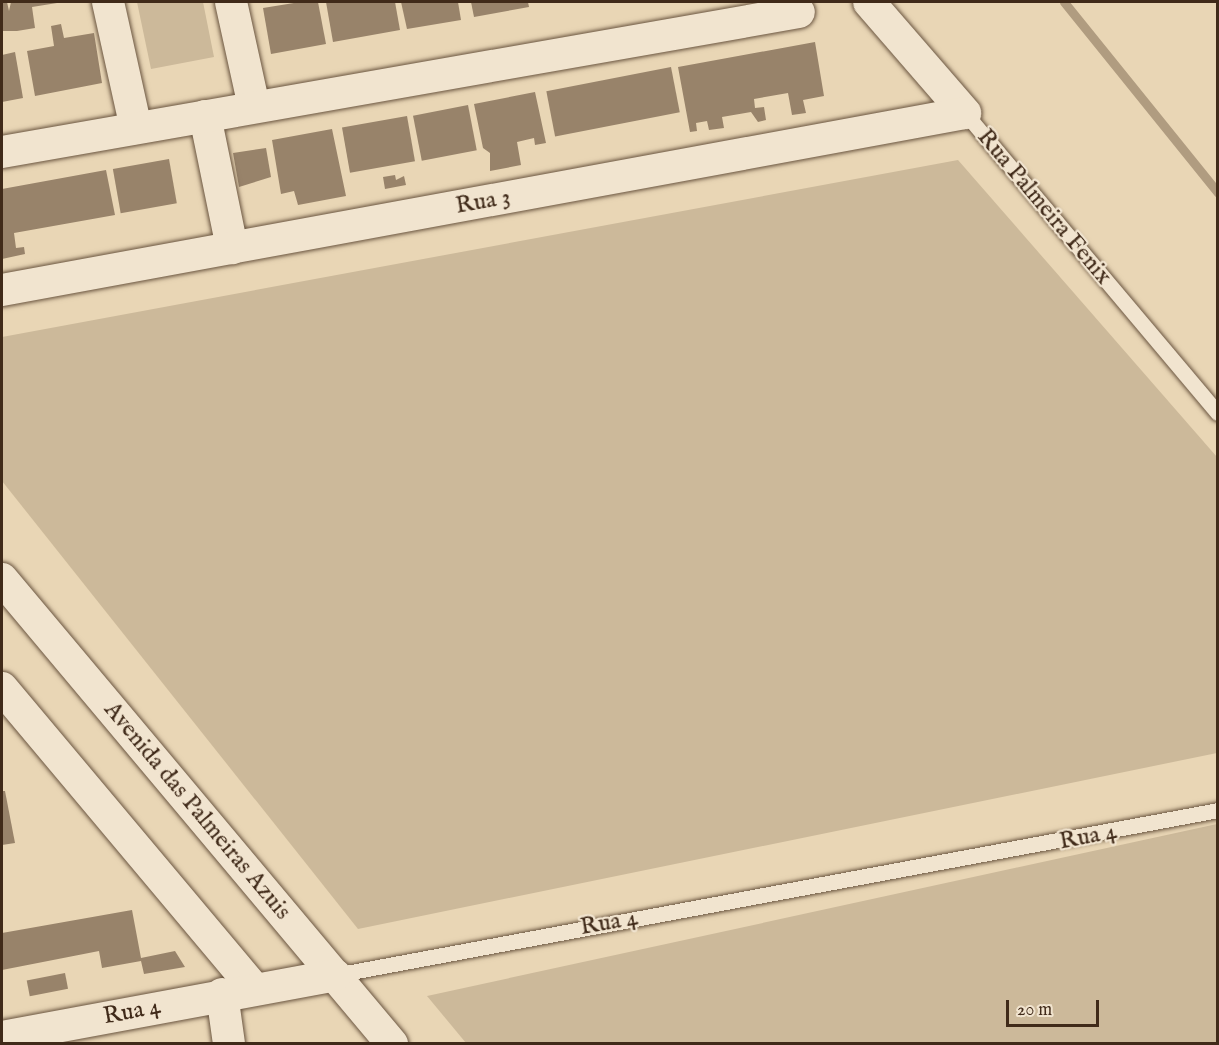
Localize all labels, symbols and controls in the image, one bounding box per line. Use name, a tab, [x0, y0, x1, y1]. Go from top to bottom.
street label: Rua Palmeira Fenix	[971, 123, 1117, 291]
street label: Rua 3	[453, 183, 513, 221]
street label: Avenida das Palmeiras Azuis	[97, 696, 297, 926]
street label: Rua 4	[1057, 817, 1119, 857]
street label: Rua 4	[578, 904, 640, 942]
scale bar	[1009, 988, 1102, 1026]
street label: Rua 4	[101, 992, 163, 1032]
text: 20 m	[1017, 999, 1052, 1022]

